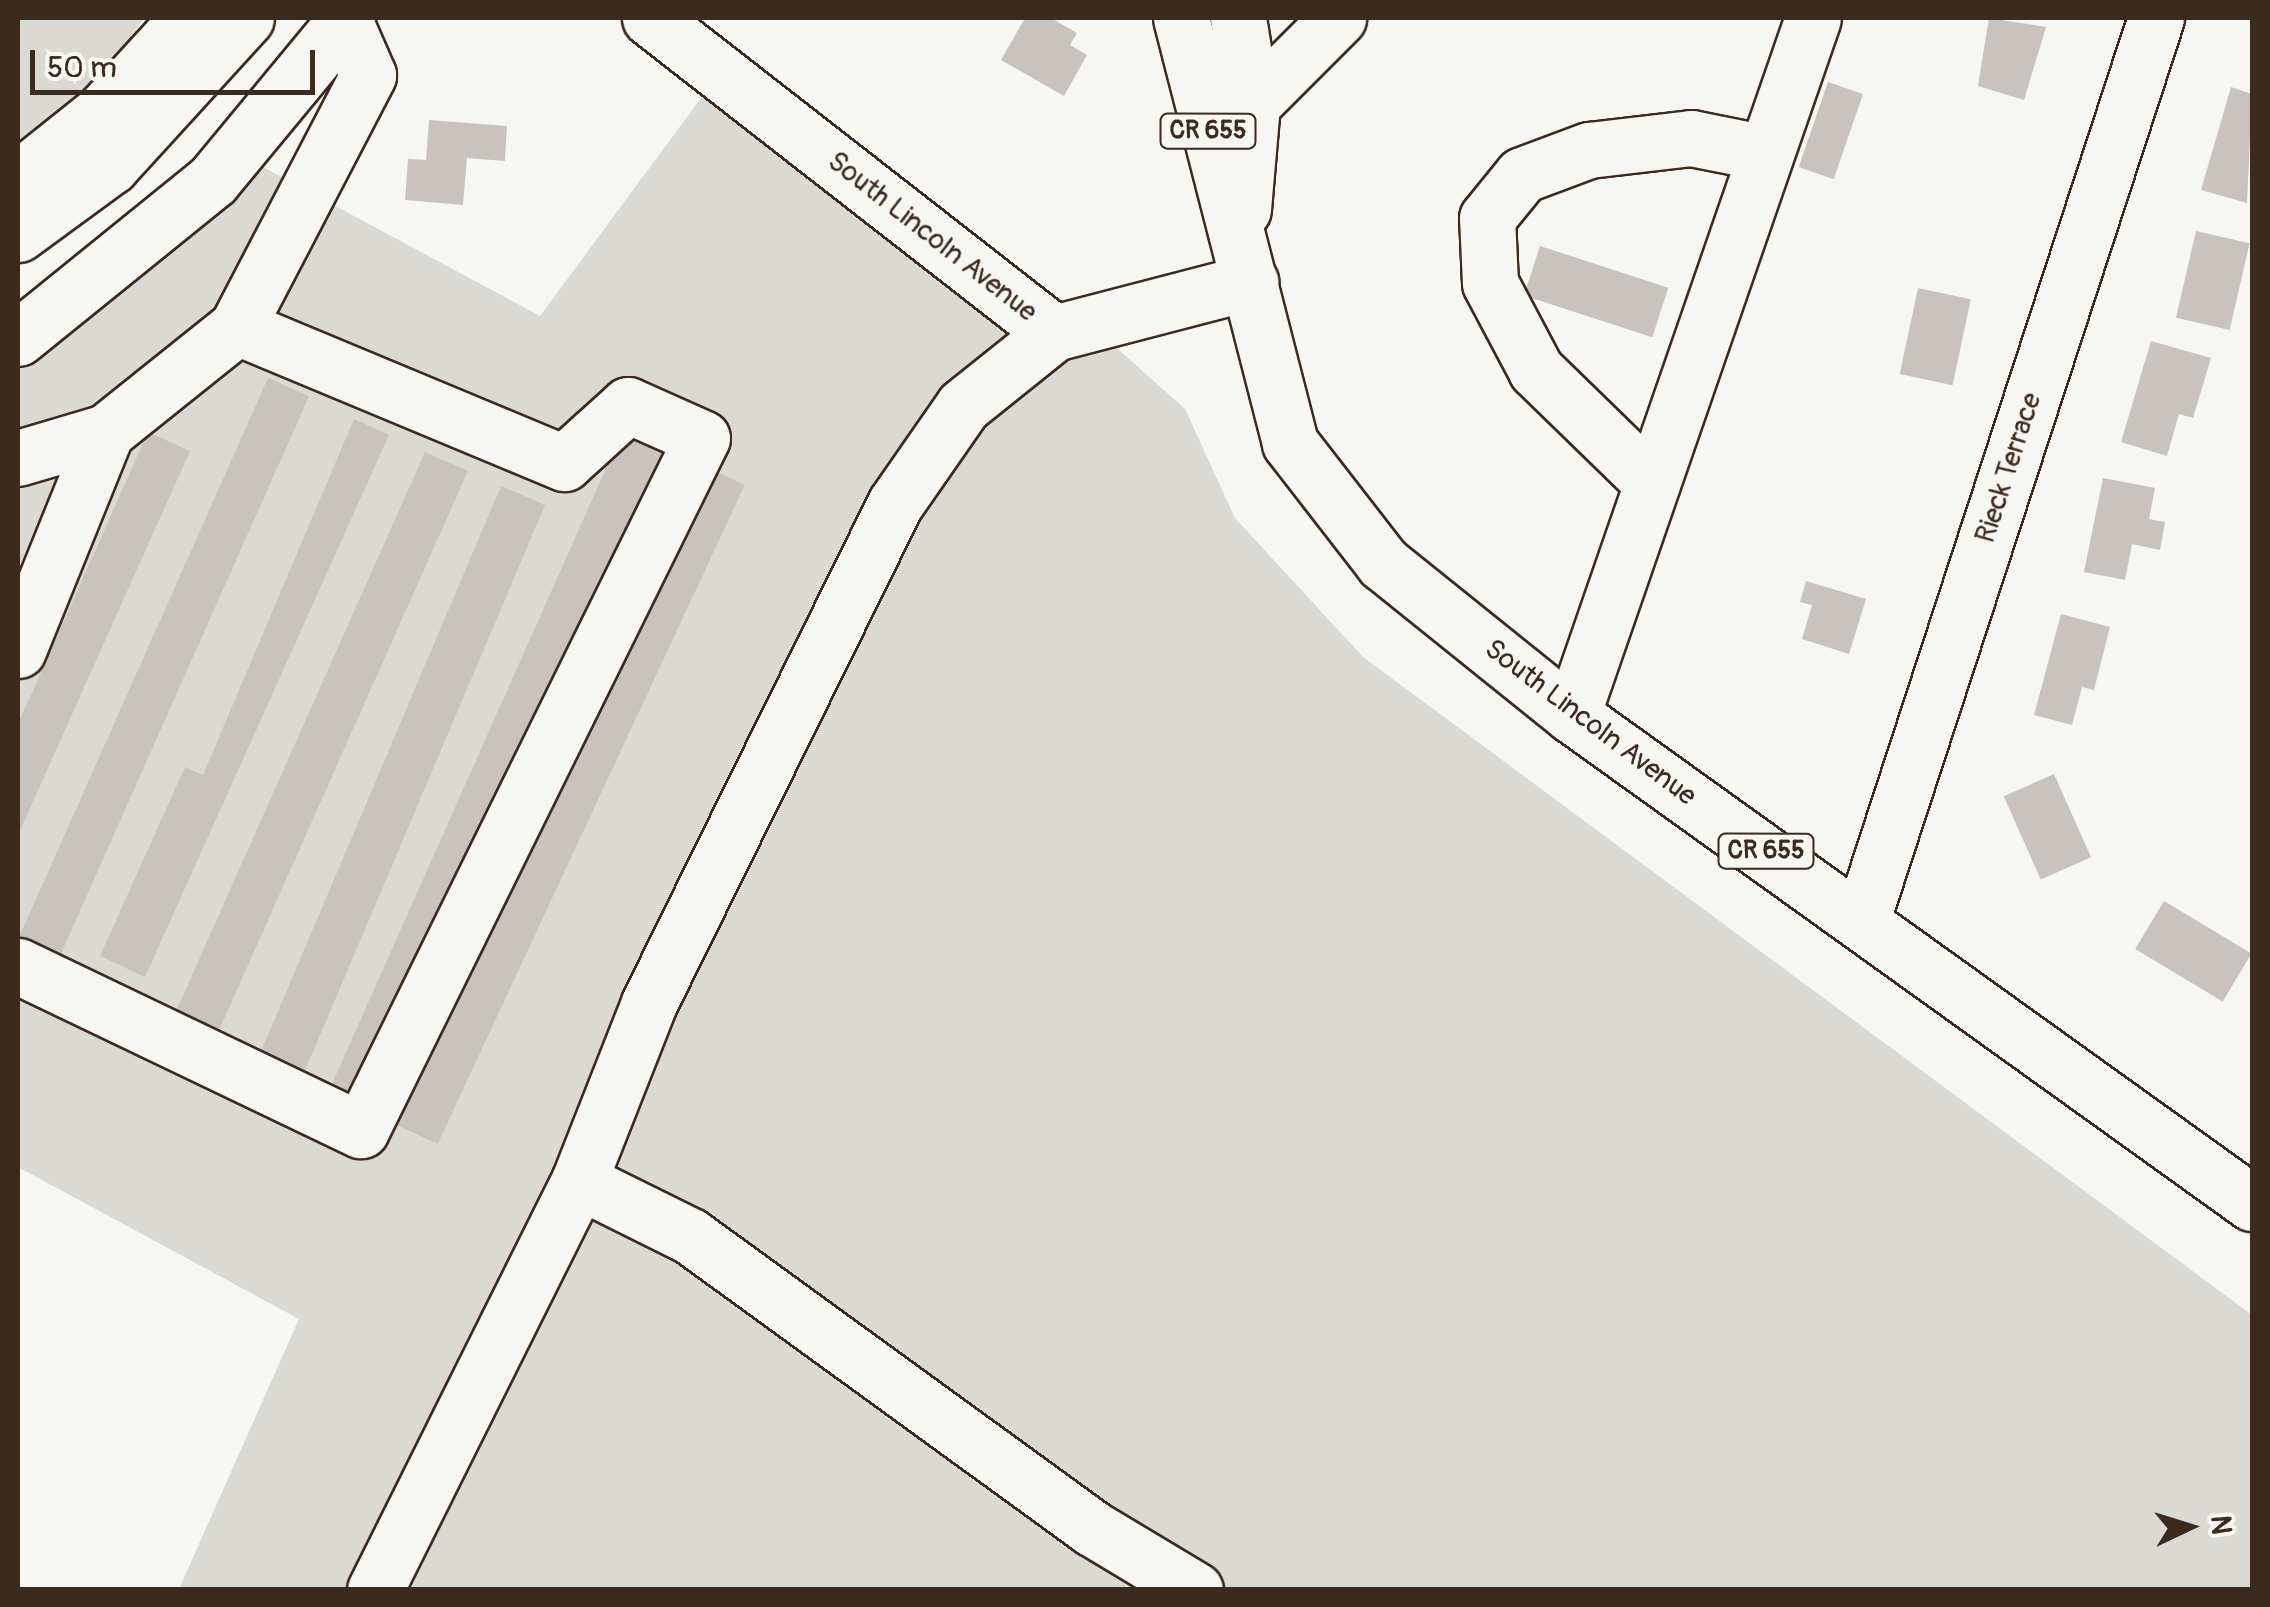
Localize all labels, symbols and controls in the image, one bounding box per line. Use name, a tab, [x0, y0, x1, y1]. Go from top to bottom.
scale bar	[35, 30, 320, 92]
text: 50 m	[47, 49, 117, 86]
road number: CR 655	[1158, 111, 1258, 151]
street label: South Lincoln Avenue	[821, 145, 1043, 329]
street label: Rieck Terrace	[1969, 389, 2049, 547]
street label: South Lincoln Avenue	[1478, 632, 1702, 814]
road number: CR 655	[1716, 831, 1816, 871]
north arrow	[2140, 1477, 2240, 1577]
text: N	[2202, 1514, 2239, 1536]

